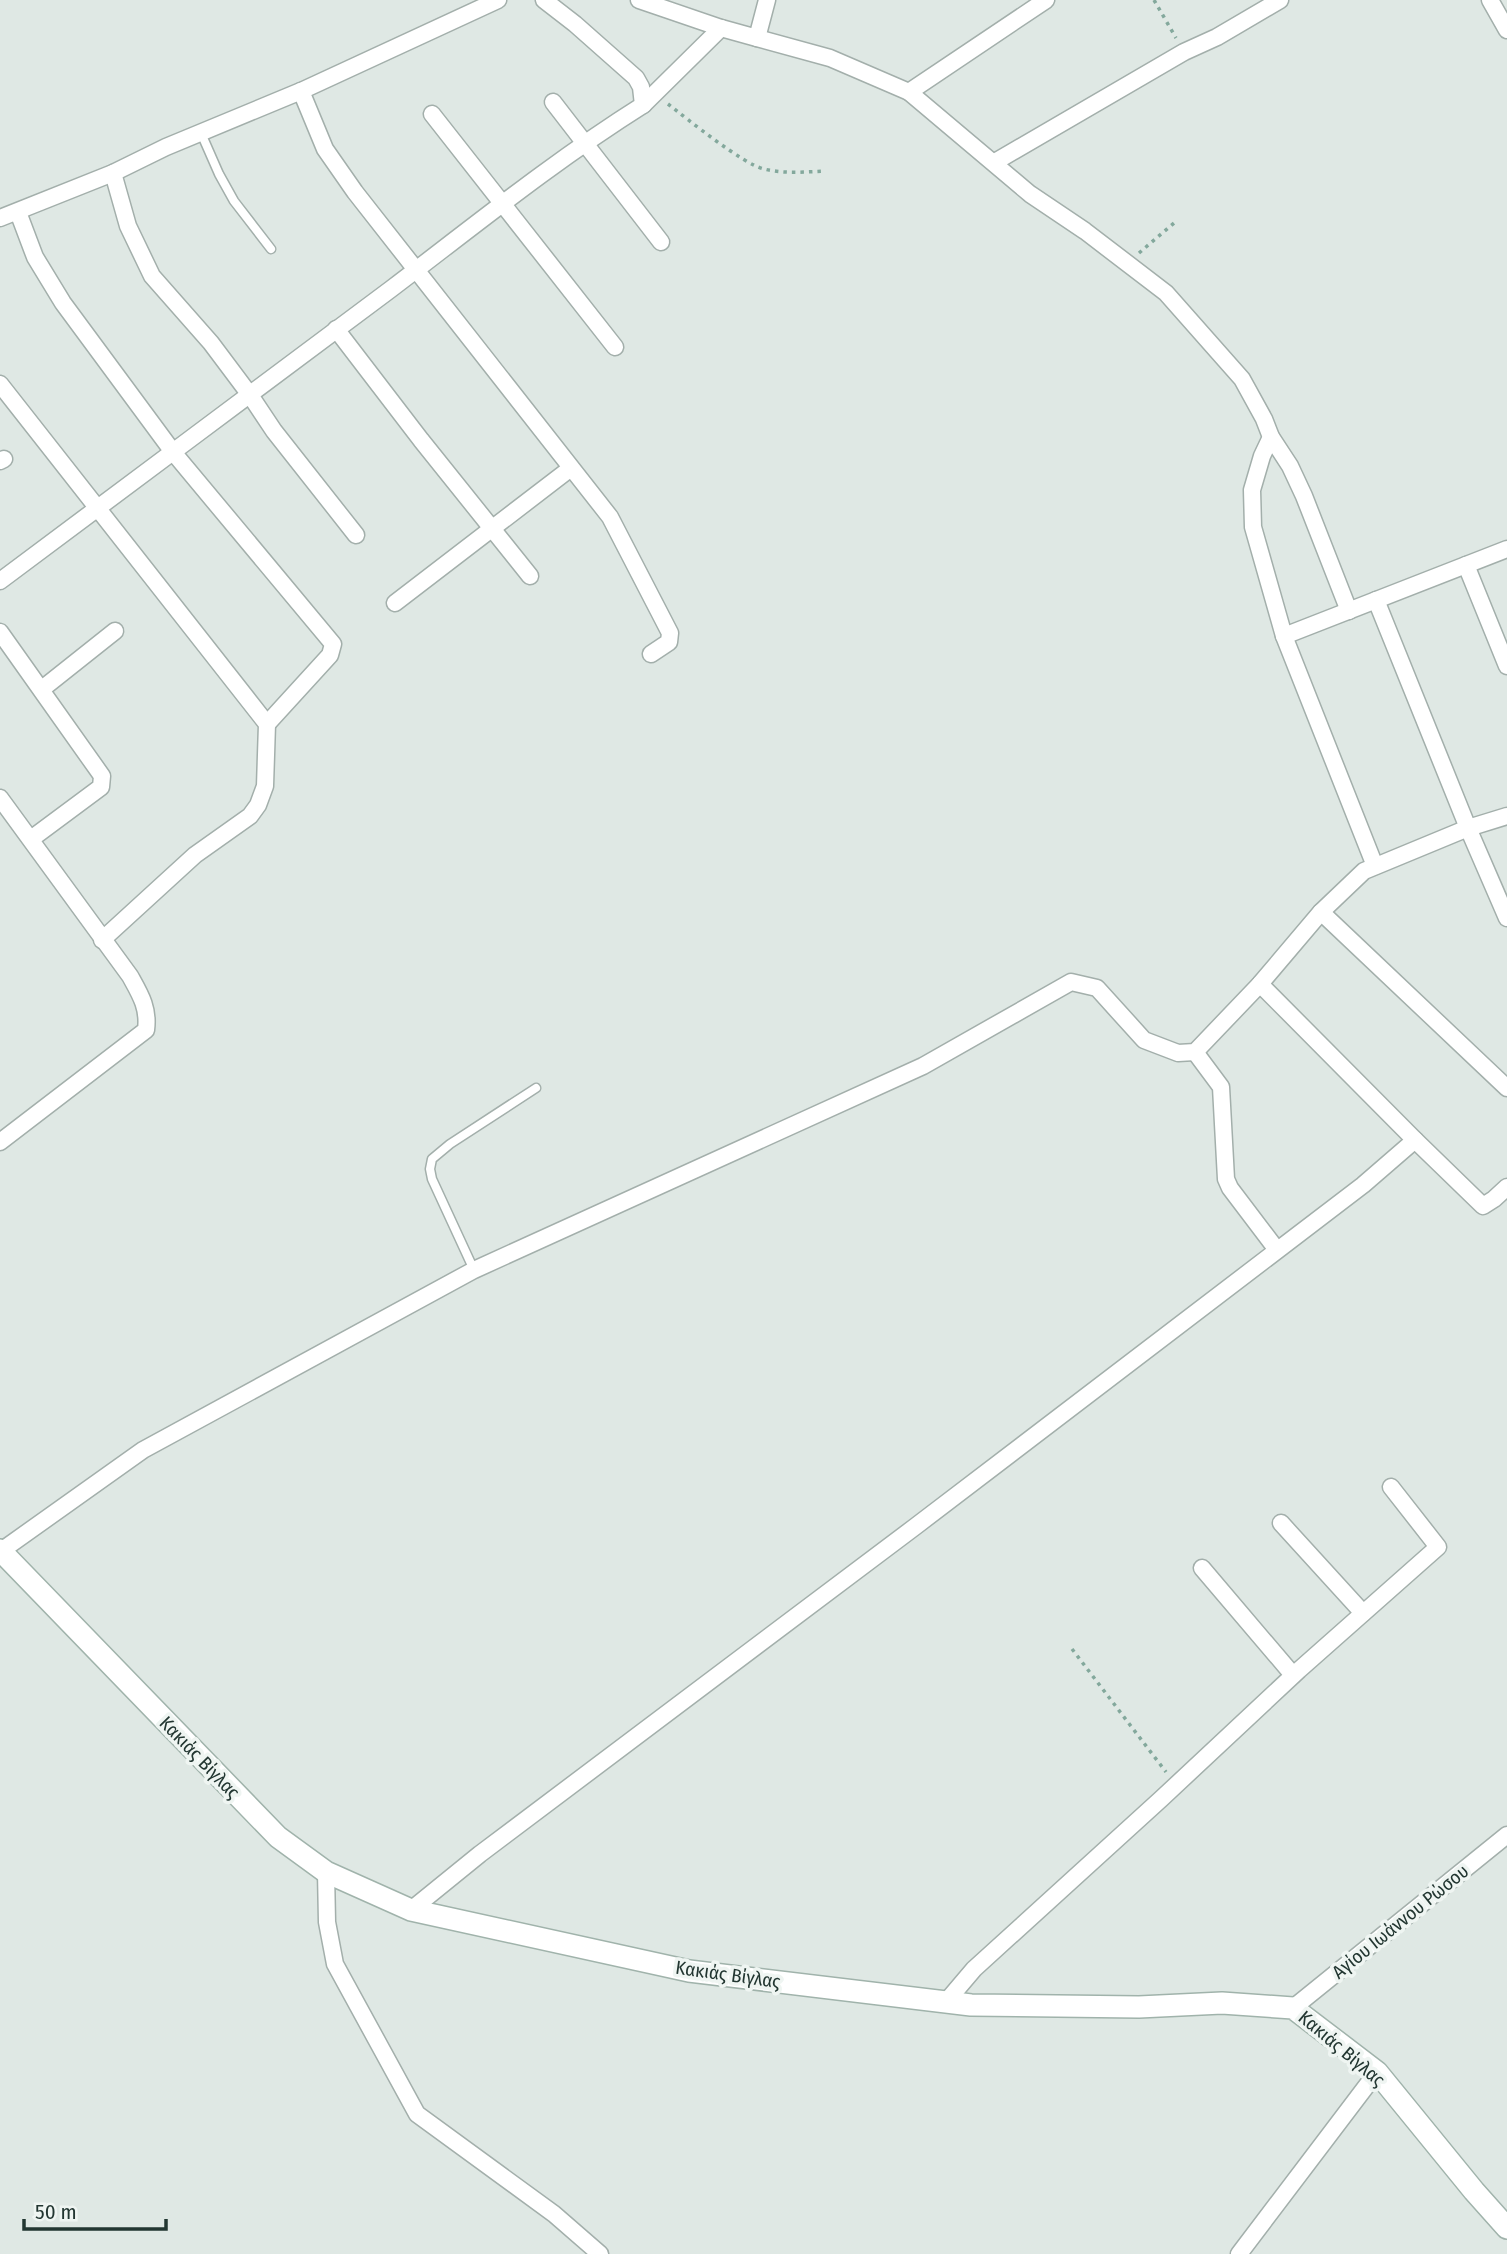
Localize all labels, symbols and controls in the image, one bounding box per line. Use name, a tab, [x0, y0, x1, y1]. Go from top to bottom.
street label: Κακιάς Βίγλας	[155, 1711, 245, 1803]
street label: Αγίου Ιωάννου Ρώσου	[1327, 1859, 1473, 1984]
street label: Κακιάς Βίγλας	[674, 1956, 782, 1993]
street label: Κακιάς Βίγλας	[1294, 2006, 1389, 2091]
scale bar	[24, 2188, 166, 2232]
text: 50 m	[35, 2199, 77, 2225]

